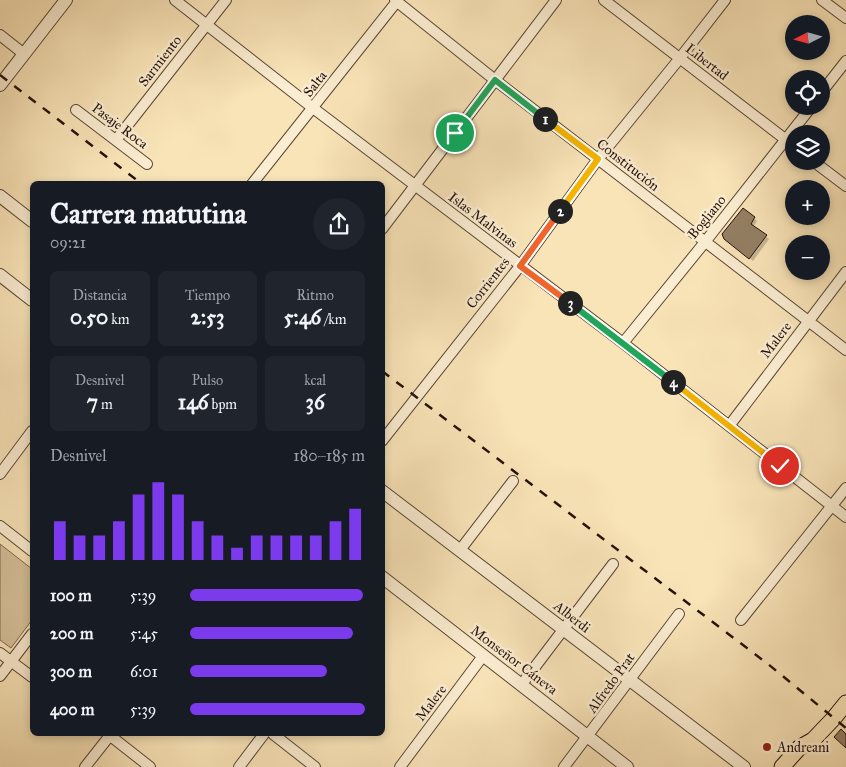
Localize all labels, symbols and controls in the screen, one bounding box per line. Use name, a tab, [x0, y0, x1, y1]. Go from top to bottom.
north arrow	[785, 15, 830, 60]
map controls	[785, 15, 830, 280]
street label: Sarmiento	[135, 32, 185, 90]
street label: Libertad	[682, 40, 732, 84]
street label: Salta	[300, 67, 331, 100]
button: locate	[785, 70, 830, 115]
street label: Pasaje Roca	[89, 99, 151, 153]
pin: 1	[532, 106, 558, 132]
text: 1	[543, 111, 548, 128]
pin	[434, 112, 476, 154]
icon: arrive	[441, 119, 469, 147]
button: layers	[785, 125, 830, 170]
street label: Constitución	[593, 135, 663, 195]
button: +	[785, 180, 830, 225]
street label: Islas Malvinas	[445, 189, 521, 251]
street label: Bogliano	[684, 192, 730, 242]
text: Carrera matutina	[50, 196, 247, 231]
button: share	[313, 198, 365, 250]
pin: 2	[548, 198, 572, 224]
text: 2	[557, 203, 564, 220]
text: 09:21	[50, 233, 86, 252]
button: −	[785, 235, 830, 280]
street label: Corrientes	[463, 254, 513, 312]
text: Distancia	[73, 287, 127, 304]
text: Tiempo	[185, 287, 230, 304]
text: Ritmo	[296, 287, 334, 304]
pin: 3	[558, 290, 582, 316]
text: 3	[568, 295, 573, 312]
text: 0.50	[70, 304, 108, 330]
text: 2:53	[191, 304, 224, 330]
text: 5:46	[284, 304, 321, 330]
text: km	[108, 311, 130, 328]
text: /km	[321, 311, 346, 328]
street label: Malere	[757, 318, 795, 361]
pin: 4	[660, 370, 686, 394]
text: Desnivel	[75, 372, 125, 389]
text: Pulso	[192, 372, 223, 389]
text: kcal	[304, 372, 326, 389]
text: 4	[670, 374, 677, 391]
text: 7	[87, 389, 98, 415]
text: 146	[178, 389, 209, 415]
text: 36	[306, 389, 325, 415]
text: m	[98, 396, 113, 413]
text: bpm	[209, 396, 237, 413]
pin	[759, 445, 801, 487]
text: Desnivel	[50, 446, 106, 465]
text: 180–185 m	[293, 446, 365, 465]
icon: check	[766, 452, 794, 480]
text: 100 m	[50, 586, 92, 605]
text: 5:39	[130, 586, 156, 605]
street label: Alberdi	[549, 597, 594, 637]
street label: Monseñor Cáneva	[467, 622, 561, 698]
text: 200 m	[50, 624, 93, 643]
text: 5:45	[130, 624, 158, 643]
street label: Alfredo Prat	[583, 650, 639, 717]
text: 300 m	[50, 662, 92, 681]
text: 6:01	[130, 662, 158, 681]
street label: Malere	[412, 681, 450, 724]
text: 400 m	[50, 700, 94, 719]
text: 5:39	[130, 700, 156, 719]
place label: Andreani	[776, 739, 830, 756]
marker: Andreani	[761, 741, 773, 753]

